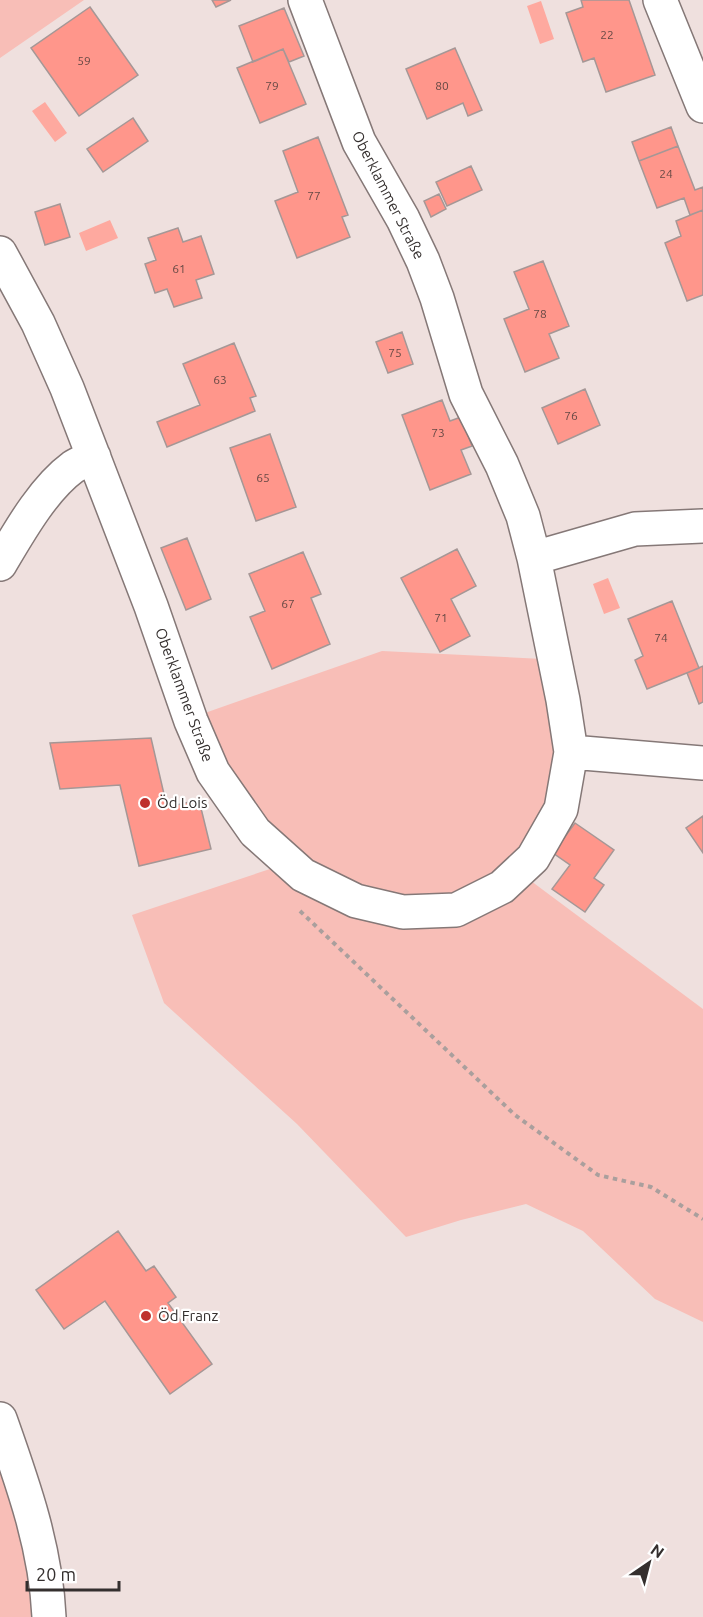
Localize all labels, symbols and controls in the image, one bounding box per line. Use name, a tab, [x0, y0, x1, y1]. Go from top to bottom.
house number: 22	[600, 28, 614, 41]
house number: 59	[77, 54, 91, 67]
house number: 79	[265, 79, 279, 92]
house number: 80	[435, 79, 449, 92]
street label: Oberklammer Straße	[349, 128, 428, 262]
house number: 24	[659, 167, 673, 180]
house number: 77	[307, 189, 321, 202]
house number: 61	[172, 262, 186, 275]
house number: 78	[533, 307, 547, 320]
house number: 75	[388, 346, 402, 359]
house number: 63	[213, 373, 227, 386]
house number: 76	[564, 409, 578, 422]
house number: 73	[431, 426, 445, 439]
house number: 65	[256, 471, 270, 484]
house number: 67	[281, 597, 295, 610]
house number: 71	[434, 611, 448, 624]
street label: Oberklammer Straße	[152, 625, 217, 764]
house number: 74	[654, 631, 668, 644]
place label: Öd Lois	[157, 794, 207, 811]
marker: Öd Lois	[138, 796, 152, 810]
place label: Öd Franz	[158, 1307, 218, 1324]
marker: Öd Franz	[139, 1309, 153, 1323]
north arrow	[619, 1533, 679, 1593]
text: N	[648, 1540, 668, 1562]
scale bar	[27, 1554, 118, 1592]
text: 20 m	[36, 1564, 76, 1584]

